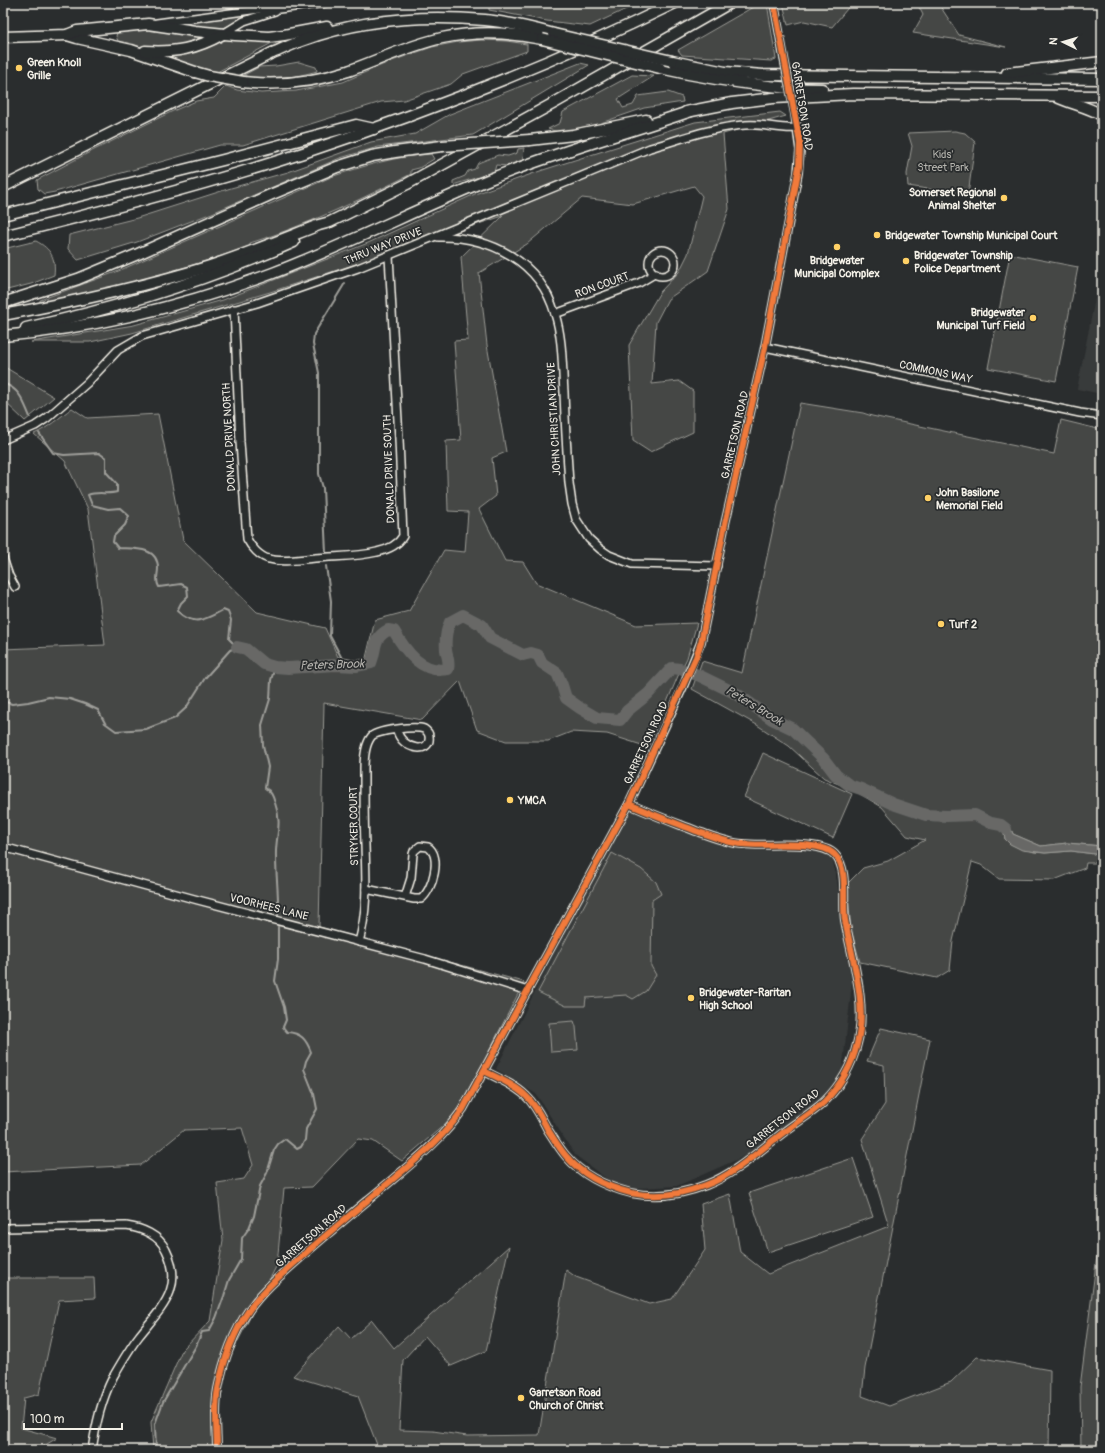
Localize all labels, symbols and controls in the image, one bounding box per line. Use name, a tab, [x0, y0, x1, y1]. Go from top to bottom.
north arrow	[1043, 22, 1083, 62]
text: N	[1047, 36, 1060, 45]
place label: Green Knoll Grille	[27, 56, 82, 82]
street label: GARRETSON ROAD	[789, 61, 815, 151]
marker: Green Knoll Grille	[14, 63, 24, 73]
park label: Kids' Street Park	[917, 148, 969, 174]
place label: Somerset Regional Animal Shelter	[909, 186, 997, 212]
marker: Somerset Regional Animal Shelter	[999, 193, 1009, 203]
street label: THRU WAY DRIVE	[342, 224, 424, 267]
place label: Bridgewater Township Municipal Court	[885, 229, 1058, 242]
marker: Bridgewater Township Municipal Court	[872, 230, 882, 240]
marker: Bridgewater Municipal Complex	[832, 242, 842, 252]
place label: Bridgewater Township Police Department	[914, 249, 1013, 275]
place label: Bridgewater Municipal Complex	[794, 254, 880, 280]
marker: Bridgewater Township Police Department	[901, 256, 911, 266]
street label: RON COURT	[573, 269, 631, 301]
place label: Bridgewater Municipal Turf Field	[936, 306, 1026, 332]
marker: Bridgewater Municipal Turf Field	[1028, 313, 1038, 323]
street label: COMMONS WAY	[898, 358, 974, 386]
street label: JOHN CHRISTIAN DRIVE	[545, 362, 563, 476]
street label: DONALD DRIVE NORTH	[220, 382, 238, 492]
street label: GARRETSON ROAD	[719, 390, 751, 480]
street label: DONALD DRIVE SOUTH	[381, 414, 397, 524]
place label: John Basilone Memorial Field	[936, 486, 1003, 512]
marker: John Basilone Memorial Field	[923, 493, 933, 503]
place label: Turf 2	[948, 618, 977, 631]
marker: Turf 2	[936, 619, 946, 629]
water label: Peters Brook	[300, 656, 365, 674]
water label: Peters Brook	[723, 683, 786, 729]
street label: GARRETSON ROAD	[621, 700, 671, 786]
street label: STRYKER COURT	[347, 786, 361, 866]
place label: YMCA	[517, 794, 547, 807]
marker: YMCA	[505, 795, 515, 805]
street label: VOORHEES LANE	[228, 891, 310, 923]
place label: Bridgewater-Raritan High School	[699, 986, 791, 1012]
marker: Bridgewater-Raritan High School	[686, 993, 696, 1003]
street label: GARRETSON ROAD	[744, 1086, 822, 1152]
street label: GARRETSON ROAD	[273, 1202, 349, 1270]
place label: Garretson Road Church of Christ	[529, 1386, 604, 1412]
marker: Garretson Road Church of Christ	[516, 1393, 526, 1403]
scale bar	[24, 1405, 122, 1431]
text: 100 m	[30, 1412, 65, 1427]

